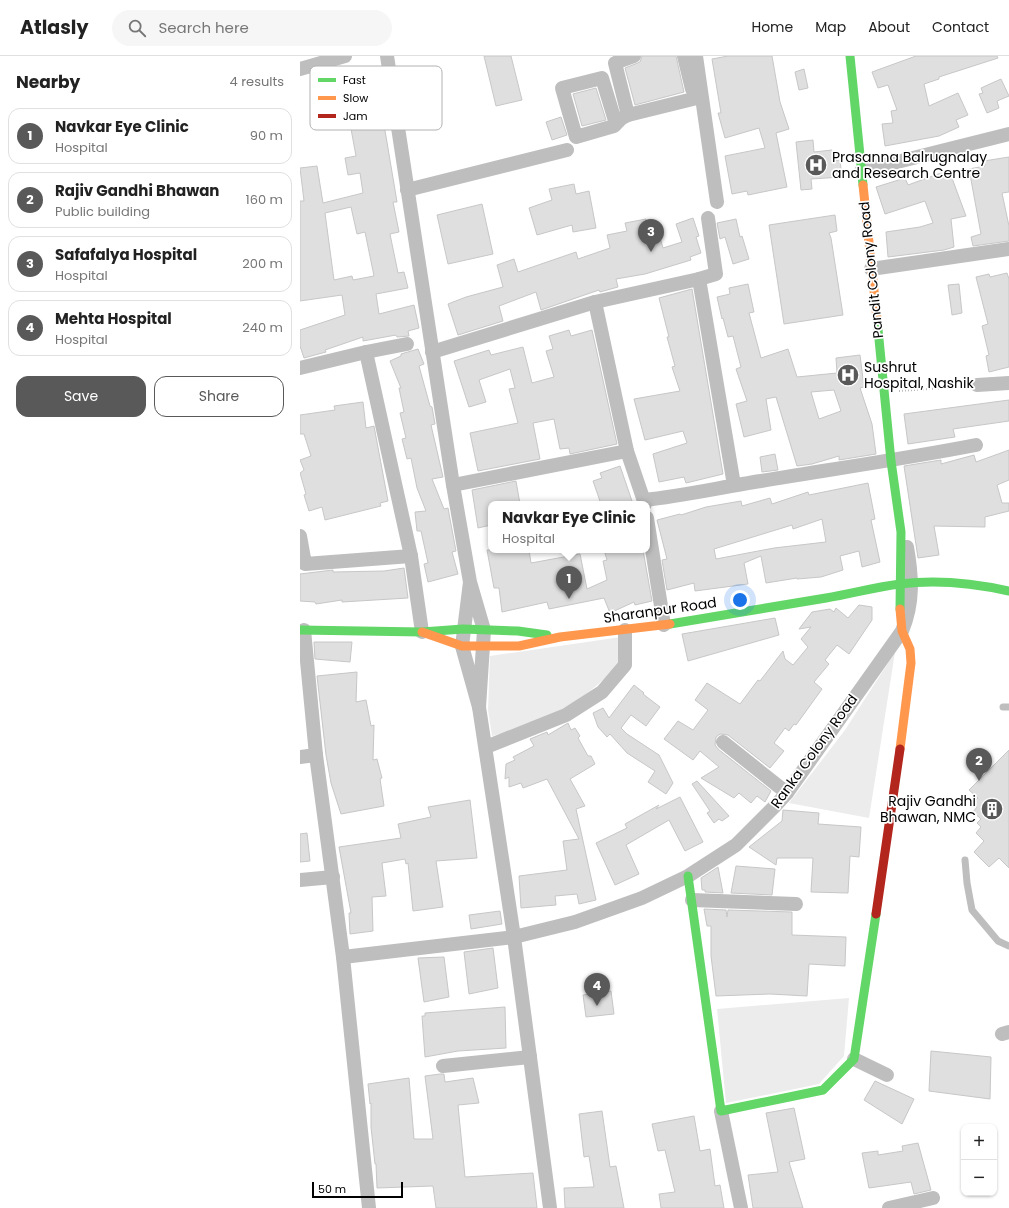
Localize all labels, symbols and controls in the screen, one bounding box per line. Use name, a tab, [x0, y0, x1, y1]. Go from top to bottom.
search box	[112, 10, 392, 46]
text: Atlasly	[20, 14, 88, 41]
icon: search	[126, 17, 148, 39]
text: Search here	[158, 17, 249, 38]
text: Home	[751, 17, 793, 37]
text: Map	[815, 17, 846, 37]
text: About	[868, 17, 910, 37]
text: Contact	[932, 17, 989, 37]
legend	[310, 66, 442, 130]
text: Nearby	[16, 70, 80, 94]
text: 4 results	[230, 72, 284, 91]
text: Fast	[343, 72, 366, 88]
text: Slow	[343, 90, 368, 106]
text: Jam	[343, 108, 368, 124]
text: Navkar Eye Clinic	[55, 116, 189, 137]
text: 1	[28, 126, 32, 145]
text: 90 m	[250, 126, 283, 145]
text: Hospital	[55, 138, 108, 157]
place label: Prasanna Balrugnalay and Research Centre	[832, 147, 987, 183]
hospital icon: Prasanna Balrugnalay and Research Centre	[803, 152, 829, 178]
text: Rajiv Gandhi Bhawan	[55, 180, 219, 201]
text: 2	[26, 190, 34, 209]
text: 160 m	[246, 190, 283, 209]
street label: Pandit Colony Road	[854, 201, 888, 339]
text: Public building	[55, 202, 150, 221]
pin: 3	[638, 219, 664, 252]
text: Safafalya Hospital	[55, 244, 197, 265]
text: 3	[26, 254, 34, 273]
text: 200 m	[242, 254, 283, 273]
text: Hospital	[55, 266, 108, 285]
text: Mehta Hospital	[55, 308, 172, 329]
text: 4	[26, 318, 34, 337]
text: 240 m	[242, 318, 283, 337]
text: Hospital	[55, 330, 108, 349]
place label: Sushrut Hospital, Nashik	[864, 357, 974, 393]
hospital icon: Sushrut Hospital, Nashik	[835, 362, 861, 388]
button: Save	[16, 376, 146, 417]
button: Share	[154, 376, 284, 417]
popup	[488, 501, 650, 553]
text: Navkar Eye Clinic	[502, 507, 636, 528]
text: Hospital	[502, 529, 555, 548]
pin: 1	[556, 566, 582, 599]
your location	[730, 590, 750, 610]
street label: Sharanpur Road	[602, 592, 718, 628]
street label: Ranka Colony Road	[766, 690, 862, 812]
pin: 2	[966, 748, 992, 781]
place label: Rajiv Gandhi Bhawan, NMC	[880, 791, 976, 827]
building icon: Rajiv Gandhi Bhawan, NMC	[979, 796, 1005, 822]
pin: 4	[584, 973, 610, 1006]
map controls	[961, 1124, 997, 1196]
button: +	[961, 1124, 997, 1160]
button: −	[961, 1160, 997, 1196]
scale bar	[312, 1180, 403, 1199]
text: 50 m	[318, 1181, 346, 1197]

